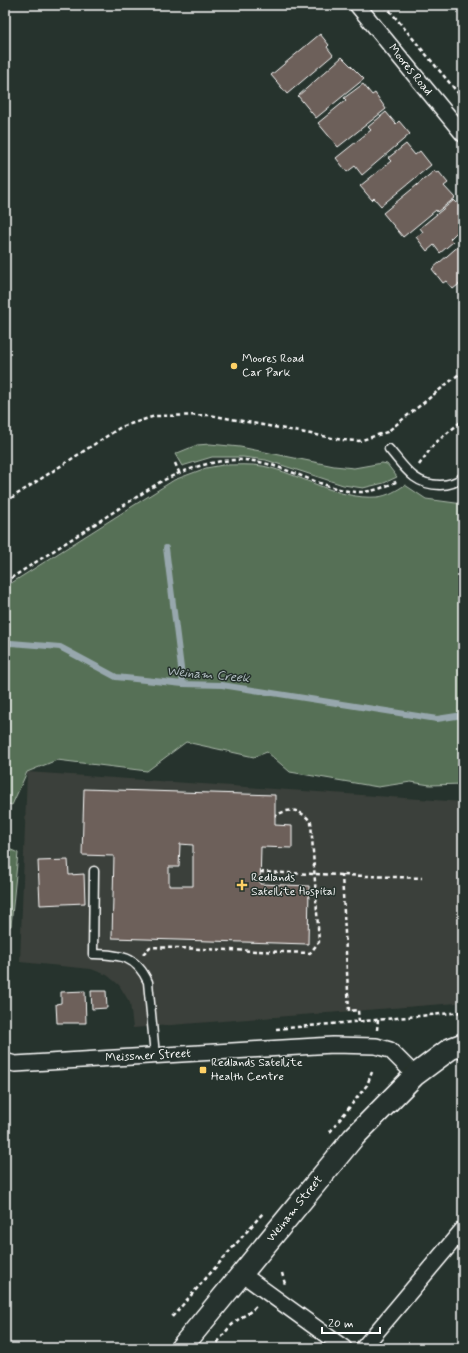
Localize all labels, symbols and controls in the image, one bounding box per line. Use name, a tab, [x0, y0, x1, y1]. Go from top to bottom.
street label: Moores Road	[384, 41, 436, 99]
place label: Moores Road Car Park	[242, 351, 304, 381]
marker: Moores Road Car Park	[229, 361, 239, 371]
water label: Weinam Creek	[166, 663, 251, 687]
place label: Redlands Satellite Hospital	[251, 870, 335, 900]
marker: Redlands Satellite Hospital	[236, 879, 248, 891]
street label: Meissner Street	[105, 1046, 192, 1066]
place label: Redlands Satellite Health Centre	[211, 1055, 303, 1085]
marker: Redlands Satellite Health Centre	[198, 1065, 208, 1075]
street label: Weinam Street	[263, 1172, 327, 1246]
scale bar	[322, 1309, 380, 1335]
text: 20 m	[328, 1316, 354, 1332]

